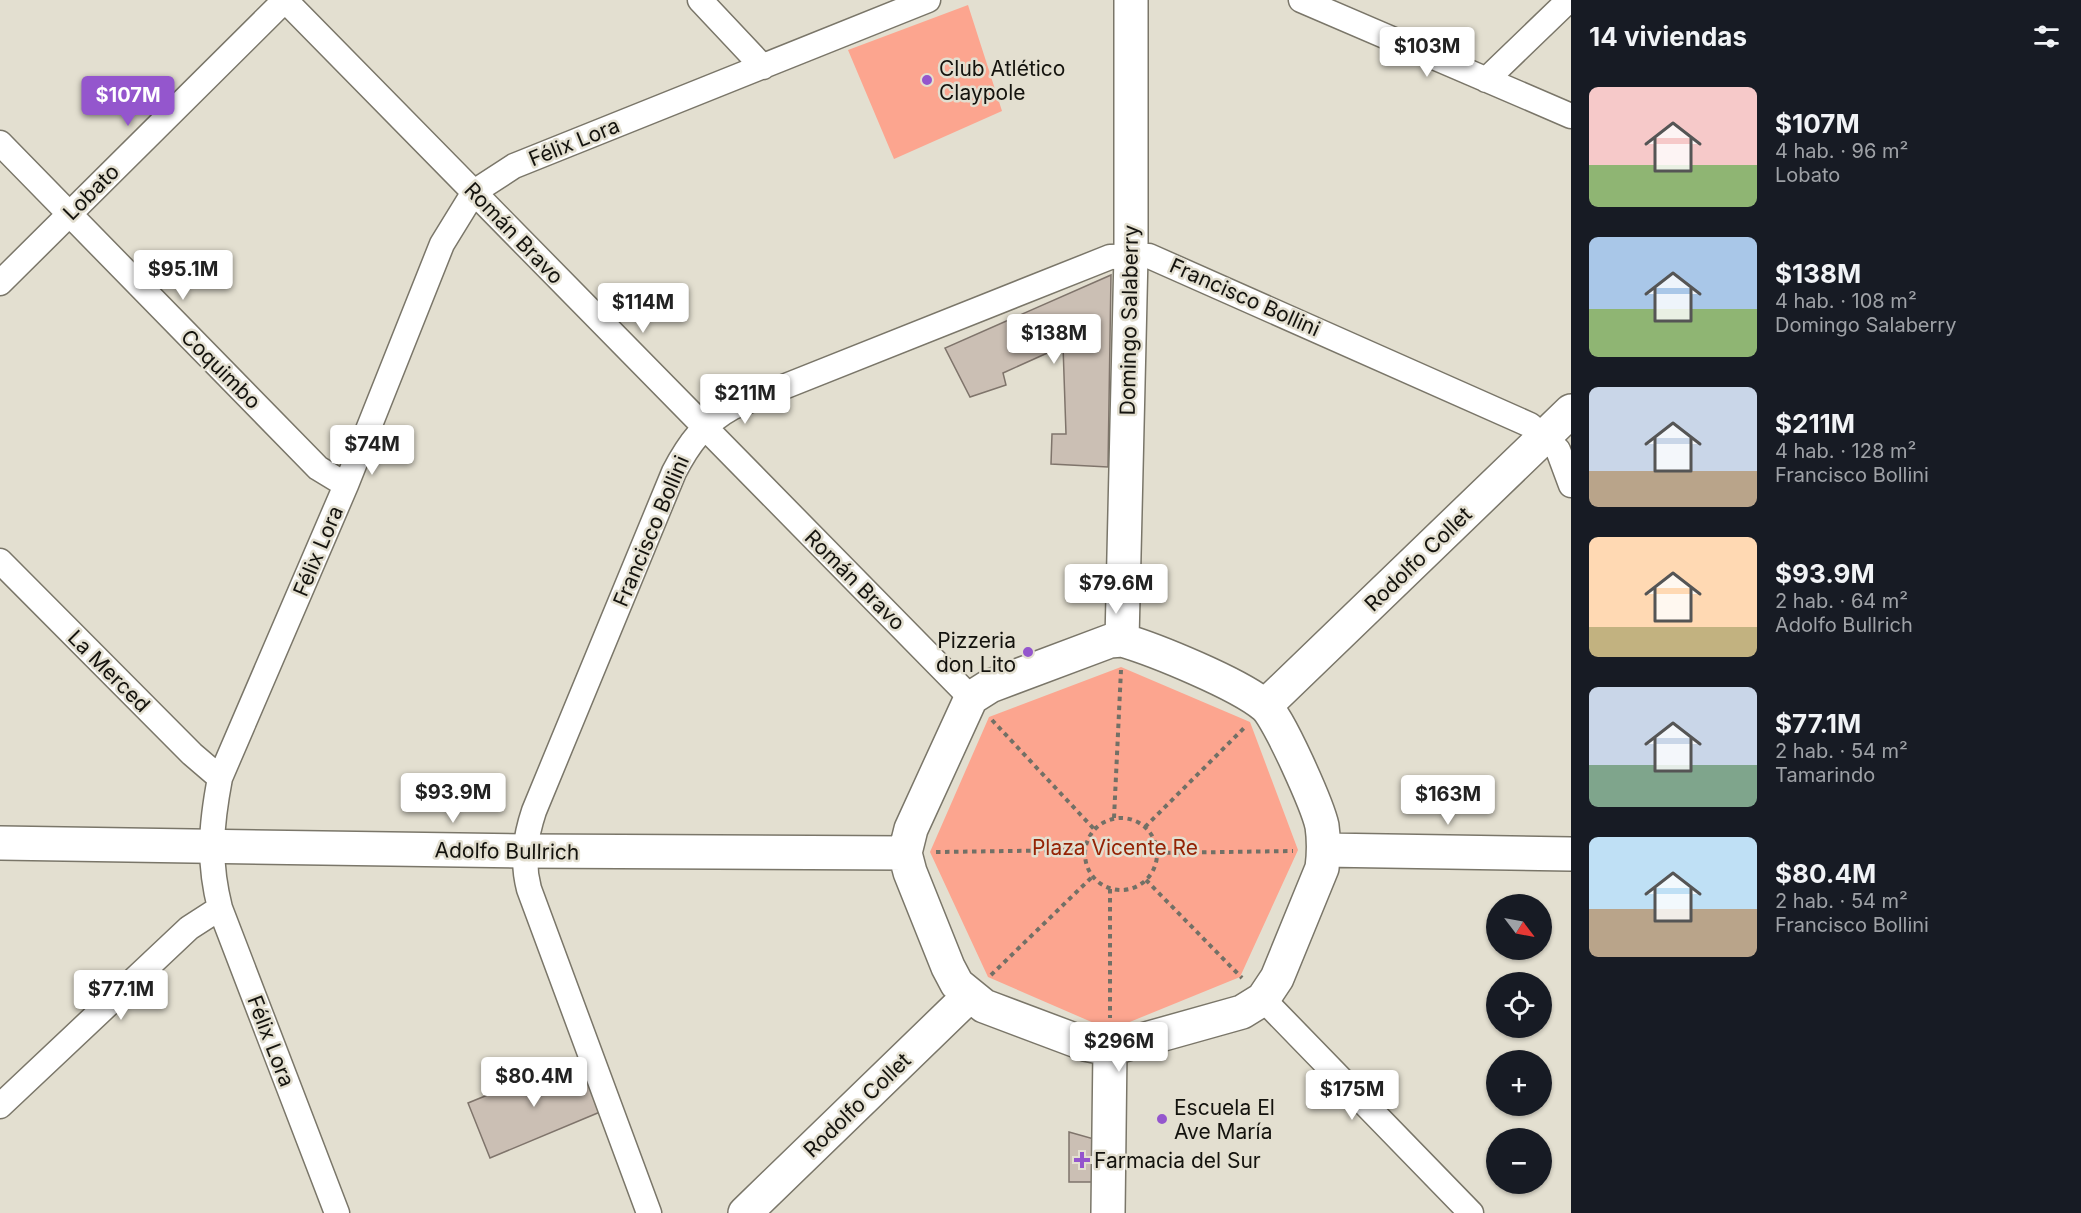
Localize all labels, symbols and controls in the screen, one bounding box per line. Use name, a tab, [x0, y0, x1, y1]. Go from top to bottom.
icon: filters	[2030, 20, 2063, 53]
text: 14 viviendas	[1589, 21, 1747, 52]
pin: $103M	[1385, 27, 1469, 78]
text: $103M	[1394, 34, 1460, 58]
place label: Club Atlético Claypole	[939, 56, 1065, 105]
marker: Club Atlético Claypole	[920, 73, 934, 87]
pin: $107M	[86, 76, 170, 127]
text: $107M	[95, 83, 161, 107]
text: $107M	[1775, 108, 1860, 139]
icon: home	[1637, 111, 1709, 183]
street label: Félix Lora	[525, 113, 623, 171]
text: 4 hab. · 96 m²	[1775, 139, 1908, 163]
street label: Lobato	[58, 159, 124, 225]
text: Lobato	[1775, 163, 1840, 187]
street label: Román Bravo	[459, 177, 569, 289]
street label: Domingo Salaberry	[1115, 224, 1143, 415]
pin: $95.1M	[134, 250, 232, 301]
street label: Francisco Bollini	[1166, 253, 1324, 341]
text: $95.1M	[148, 257, 218, 281]
text: $138M	[1775, 258, 1861, 289]
icon: home	[1637, 261, 1709, 333]
pin: $114M	[601, 283, 685, 334]
text: 4 hab. · 108 m²	[1775, 289, 1917, 313]
text: $114M	[612, 290, 674, 314]
text: Domingo Salaberry	[1775, 313, 1956, 337]
pin: $138M	[1012, 314, 1096, 365]
text: $138M	[1021, 321, 1087, 345]
street label: Coquimbo	[176, 324, 266, 414]
pin: $211M	[703, 374, 787, 425]
text: $211M	[714, 381, 776, 405]
text: $211M	[1775, 408, 1855, 439]
icon: home	[1637, 411, 1709, 483]
pin: $74M	[336, 425, 408, 476]
text: $74M	[344, 432, 400, 456]
text: 4 hab. · 128 m²	[1775, 439, 1916, 463]
street label: Francisco Bollini	[608, 452, 694, 610]
text: Francisco Bollini	[1775, 463, 1929, 487]
street label: Félix Lora	[288, 502, 348, 600]
street label: Rodolfo Collet	[1359, 502, 1477, 616]
street label: Román Bravo	[800, 525, 910, 635]
text: $93.9M	[1775, 558, 1875, 589]
icon: home	[1637, 561, 1709, 633]
pin: $79.6M	[1067, 564, 1165, 615]
text: $79.6M	[1079, 571, 1153, 595]
text: 2 hab. · 64 m²	[1775, 589, 1908, 613]
text: Adolfo Bullrich	[1775, 613, 1913, 637]
street label: La Merced	[63, 625, 155, 717]
place label: Pizzeria don Lito	[936, 628, 1016, 677]
marker: Pizzeria don Lito	[1021, 645, 1035, 659]
text: $77.1M	[1775, 708, 1861, 739]
icon: home	[1637, 711, 1709, 783]
text: 2 hab. · 54 m²	[1775, 739, 1908, 763]
text: Tamarindo	[1775, 763, 1875, 787]
pin: $93.9M	[404, 773, 502, 824]
pin: $163M	[1406, 775, 1490, 826]
text: $93.9M	[415, 780, 491, 804]
text: $163M	[1415, 782, 1481, 806]
park label: Plaza Vicente Re	[1032, 835, 1198, 860]
street label: Adolfo Bullrich	[434, 837, 580, 865]
text: $80.4M	[1775, 858, 1876, 889]
icon: home	[1637, 861, 1709, 933]
text: 2 hab. · 54 m²	[1775, 889, 1908, 913]
north arrow	[1486, 894, 1552, 960]
map controls	[1486, 894, 1552, 1194]
text: Francisco Bollini	[1775, 913, 1929, 937]
pin: $77.1M	[72, 970, 170, 1021]
button: locate	[1486, 972, 1552, 1038]
text: $77.1M	[88, 977, 154, 1001]
street label: Félix Lora	[242, 992, 300, 1090]
pin: $296M	[1077, 1022, 1161, 1073]
text: $296M	[1084, 1029, 1154, 1053]
street label: Rodolfo Collet	[798, 1048, 916, 1162]
button: +	[1486, 1050, 1552, 1116]
pin: $80.4M	[485, 1057, 583, 1108]
text: $80.4M	[495, 1064, 573, 1088]
pin: $175M	[1310, 1070, 1394, 1121]
text: $175M	[1320, 1077, 1384, 1101]
place label: Escuela El Ave María	[1174, 1095, 1275, 1144]
marker: Escuela El Ave María	[1155, 1112, 1169, 1126]
button: −	[1486, 1128, 1552, 1194]
place label: Farmacia del Sur	[1094, 1148, 1261, 1173]
marker: Farmacia del Sur	[1075, 1153, 1089, 1167]

